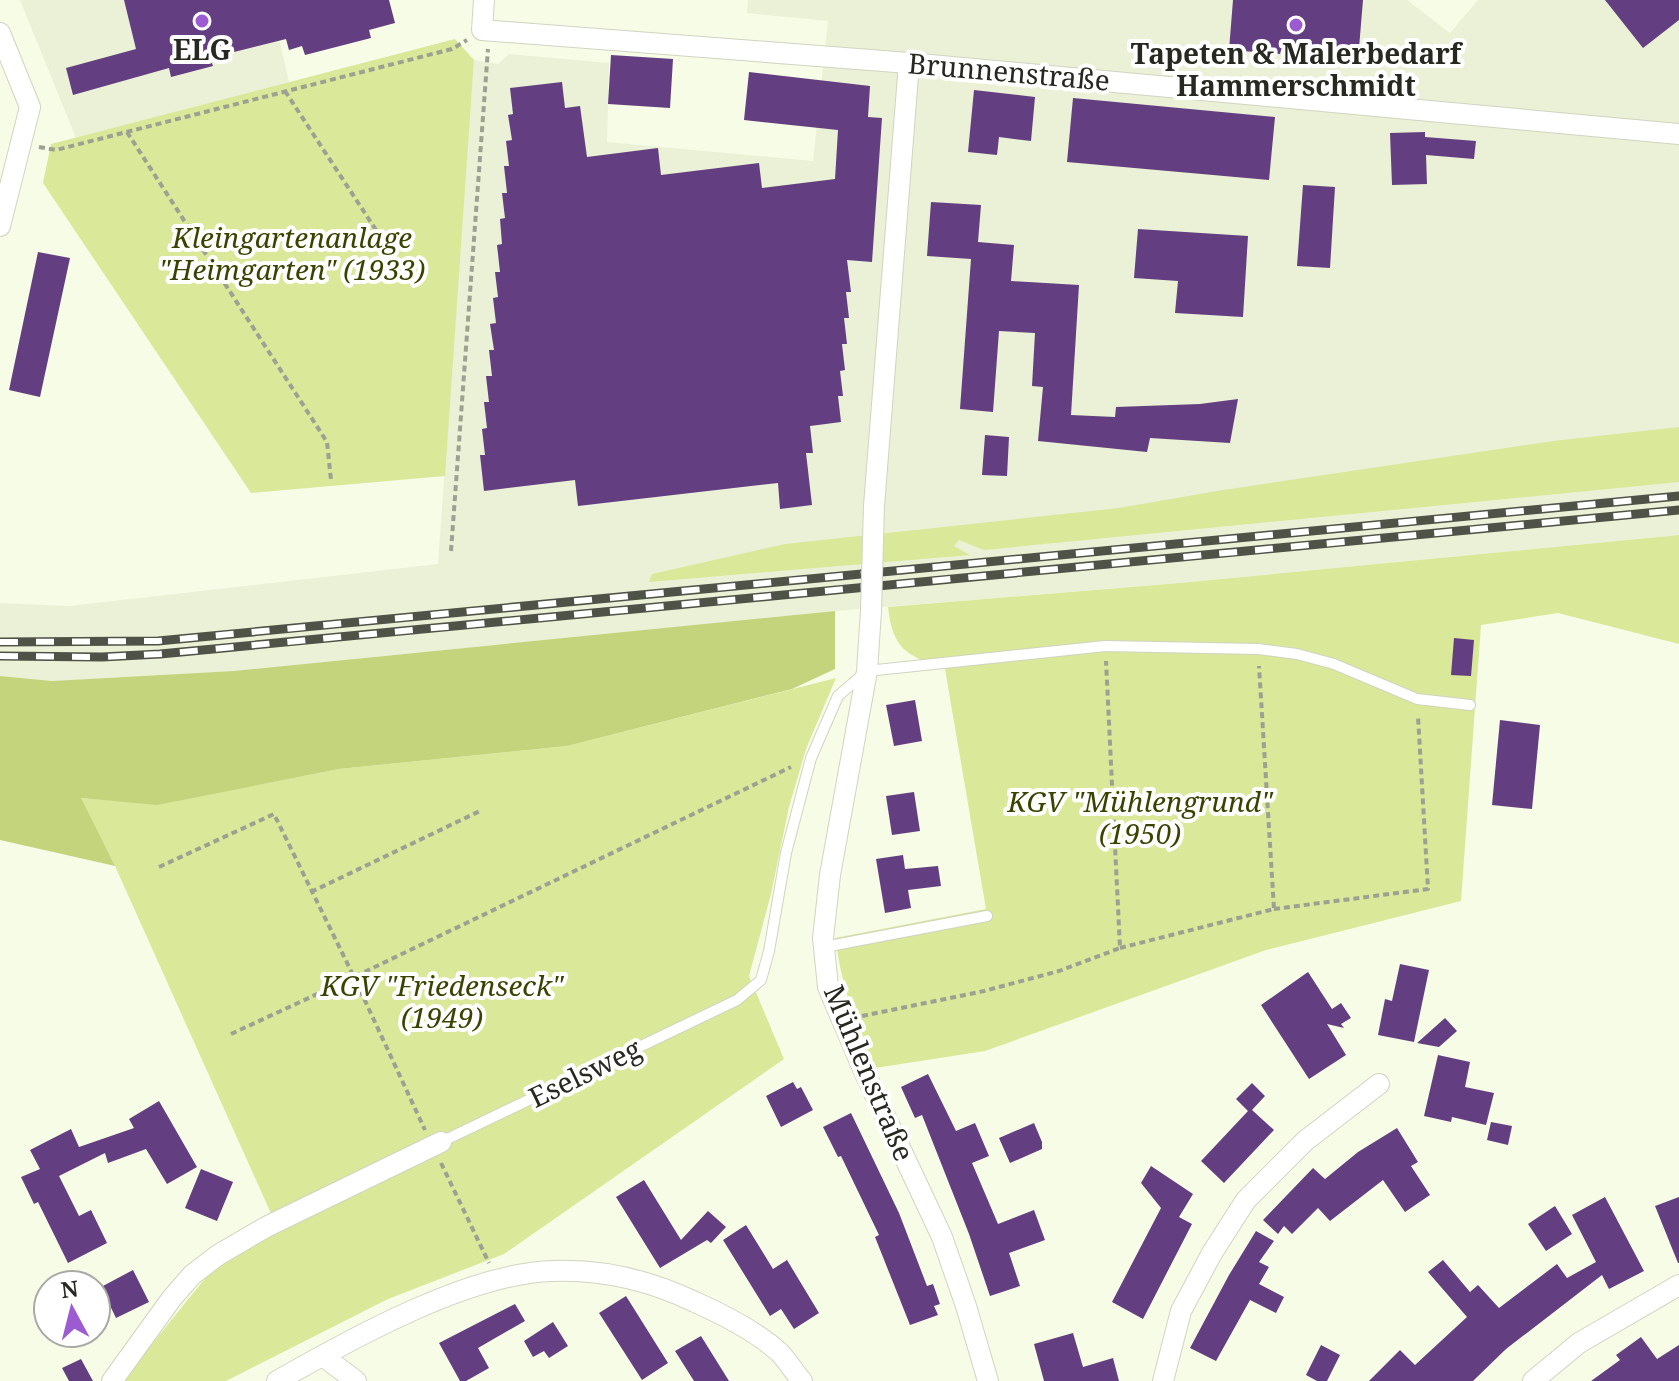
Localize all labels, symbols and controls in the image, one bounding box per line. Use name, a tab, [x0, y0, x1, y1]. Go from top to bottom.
marker: ELG	[193, 12, 211, 30]
marker: Tapeten & Malerbedarf Hammerschmidt	[1287, 16, 1305, 34]
place label: ELG	[173, 30, 231, 68]
place label: Tapeten & Malerbedarf Hammerschmidt	[1131, 34, 1464, 104]
street label: Brunnenstraße	[907, 43, 1112, 99]
park label: Kleingartenanlage "Heimgarten" (1933)	[159, 218, 425, 288]
park label: KGV "Mühlengrund" (1950)	[1007, 782, 1274, 852]
park label: KGV "Friedenseck" (1949)	[320, 966, 565, 1036]
street label: Mühlenstraße	[816, 979, 924, 1166]
street label: Eselsweg	[522, 1029, 647, 1116]
north arrow	[32, 1269, 112, 1349]
text: N	[59, 1272, 80, 1304]

